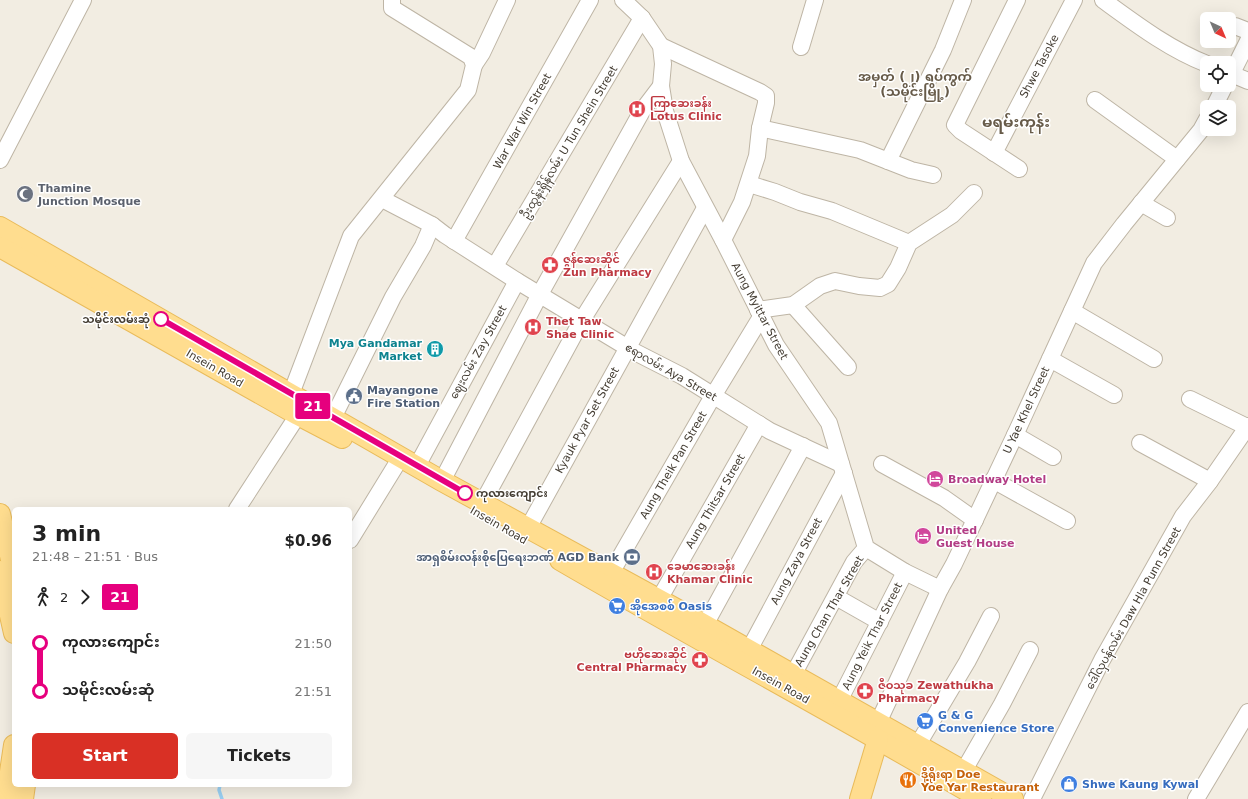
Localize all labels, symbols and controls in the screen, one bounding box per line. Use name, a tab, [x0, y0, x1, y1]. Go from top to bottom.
north arrow	[1200, 12, 1236, 48]
map controls	[1200, 12, 1236, 136]
street label: Shwe Tasoke	[1017, 32, 1062, 100]
button: locate	[1200, 56, 1236, 92]
street label: ဦးထွန်းရှိန်လမ်း U Tun Shein Street	[518, 62, 622, 222]
district label: အမှတ် (၂) ရပ်ကွက် (သမိုင်းမြို့)	[858, 67, 972, 103]
street label: War War Win Street	[491, 71, 555, 171]
place label: ကြာဆေးခန်း Lotus Clinic	[650, 96, 722, 123]
hospital icon: ကြာဆေးခန်း Lotus Clinic	[627, 99, 647, 119]
button: layers	[1200, 100, 1236, 136]
district label: မရမ်းကုန်း	[982, 112, 1050, 134]
place label: Thamine Junction Mosque	[37, 182, 141, 208]
mosque icon: Thamine Junction Mosque	[15, 184, 35, 204]
place label: ဇွန်ဆေးဆိုင် Zun Pharmacy	[563, 252, 652, 279]
pharmacy icon: ဇွန်ဆေးဆိုင် Zun Pharmacy	[540, 255, 560, 275]
street label: Aung Myittar Street	[729, 261, 791, 362]
street label: ဈေးလမ်း Zay Street	[446, 302, 512, 402]
marker: သမိုင်းလမ်းဆုံ	[153, 311, 169, 327]
place label: သမိုင်းလမ်းဆုံ	[82, 312, 150, 329]
place label: Thet Taw Shae Clinic	[546, 315, 614, 341]
hospital icon: Thet Taw Shae Clinic	[523, 317, 543, 337]
place label: Mya Gandamar Market	[329, 337, 423, 363]
building icon: Mya Gandamar Market	[425, 339, 445, 359]
street label: ဧရာလမ်း Aya Street	[622, 340, 720, 406]
street label: Insein Road	[184, 347, 246, 390]
street label: Kyauk Pyar Set Street	[553, 364, 622, 476]
street label: U Yae Khel Street	[1001, 364, 1053, 456]
place label: Mayangone Fire Station	[367, 384, 440, 410]
public building icon: Mayangone Fire Station	[344, 386, 364, 406]
line badge: 21	[295, 393, 331, 419]
text: 21	[303, 398, 323, 414]
street label: Aung Theik Pan Street	[637, 409, 710, 521]
street label: Aung Thitsar Street	[683, 451, 748, 551]
hotel icon: Broadway Hotel	[925, 469, 945, 489]
place label: Broadway Hotel	[948, 473, 1046, 486]
marker: ကုလားကျောင်း	[457, 485, 473, 501]
place label: ကုလားကျောင်း	[476, 486, 548, 503]
street label: Insein Road	[468, 504, 530, 547]
street label: Aung Zaya Street	[768, 515, 825, 607]
text: 3 min	[32, 521, 101, 546]
place label: United Guest House	[936, 524, 1015, 550]
street label: ဒေါ်လှပန်လမ်း Daw Hla Punn Street	[1082, 524, 1186, 693]
hotel icon: United Guest House	[913, 526, 933, 546]
text: $0.96	[285, 532, 332, 550]
bank icon: အာရှစိမ်းလန်းစိုပြေရေးဘဏ် AGD Bank	[622, 547, 642, 567]
text: 21:48 – 21:51 · Bus	[32, 549, 158, 564]
place label: အာရှစိမ်းလန်းစိုပြေရေးဘဏ် AGD Bank	[416, 550, 620, 567]
street label: Aung Chan Thar Street	[792, 553, 867, 669]
place label: ခေမာဆေးခန်း Khamar Clinic	[667, 559, 753, 586]
hospital icon: ခေမာဆေးခန်း Khamar Clinic	[644, 562, 664, 582]
street label: Aung Yeik Thar Street	[840, 580, 906, 692]
icon: walk	[32, 586, 54, 608]
icon: forward	[74, 586, 96, 608]
text: 21	[110, 589, 130, 605]
text: 2	[60, 590, 68, 605]
supermarket icon: အိုအေစစ် Oasis	[607, 596, 627, 616]
place label: အိုအေစစ် Oasis	[630, 599, 713, 616]
text: ကုလားကျောင်း	[62, 633, 160, 651]
text: 21:50	[295, 636, 332, 651]
place label: ဗဟိုဆေးဆိုင် Central Pharmacy	[577, 647, 687, 674]
pharmacy icon: ဗဟိုဆေးဆိုင် Central Pharmacy	[690, 650, 710, 670]
street label: Insein Road	[750, 664, 812, 707]
place label: ဇီဝသုခ Zewathukha Pharmacy	[878, 678, 994, 705]
text: သမိုင်းလမ်းဆုံ	[62, 681, 154, 699]
pharmacy icon: ဇီဝသုခ Zewathukha Pharmacy	[855, 681, 875, 701]
text: 21:51	[295, 684, 332, 699]
place label: G & G Convenience Store	[938, 709, 1054, 735]
supermarket icon: G & G Convenience Store	[915, 711, 935, 731]
button: Start	[32, 733, 178, 779]
button: Tickets	[186, 733, 332, 779]
place label: ဒို့ရိုးရာ Doe Yoe Yar Restaurant	[920, 767, 1039, 794]
restaurant icon: ဒို့ရိုးရာ Doe Yoe Yar Restaurant	[898, 770, 918, 790]
shop icon: Shwe Kaung Kywal	[1059, 774, 1079, 794]
place label: Shwe Kaung Kywal	[1082, 778, 1199, 791]

